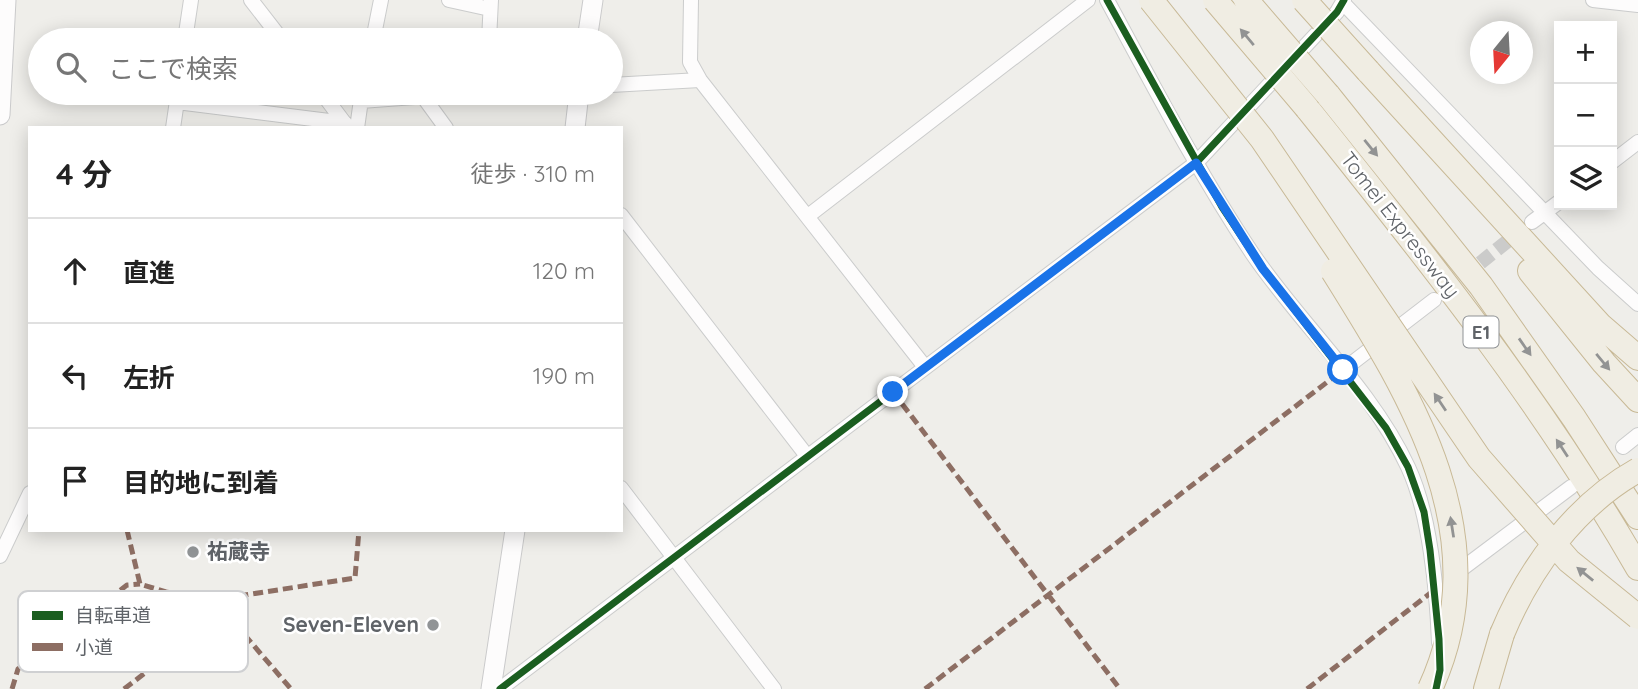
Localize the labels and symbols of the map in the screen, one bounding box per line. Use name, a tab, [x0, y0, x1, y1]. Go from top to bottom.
north arrow	[1470, 21, 1533, 84]
one-way arrow	[1239, 28, 1255, 46]
one-way arrow	[1363, 138, 1378, 156]
street label: Tomei Expressway	[1336, 146, 1466, 303]
road number: E1	[1464, 316, 1498, 348]
one-way arrow	[1517, 338, 1531, 356]
one-way arrow	[1595, 353, 1610, 370]
route start	[1327, 354, 1358, 385]
route end	[877, 376, 908, 407]
one-way arrow	[1434, 392, 1447, 411]
one-way arrow	[1555, 439, 1569, 457]
one-way arrow	[1446, 516, 1457, 538]
place label: 祐蔵寺	[207, 538, 270, 564]
marker: 祐蔵寺	[185, 544, 201, 560]
one-way arrow	[1576, 567, 1593, 582]
legend	[18, 591, 248, 672]
text: 自転車道	[75, 603, 151, 627]
place label: Seven-Eleven	[283, 611, 419, 637]
marker: Seven-Eleven	[425, 617, 441, 633]
text: 小道	[75, 635, 113, 659]

